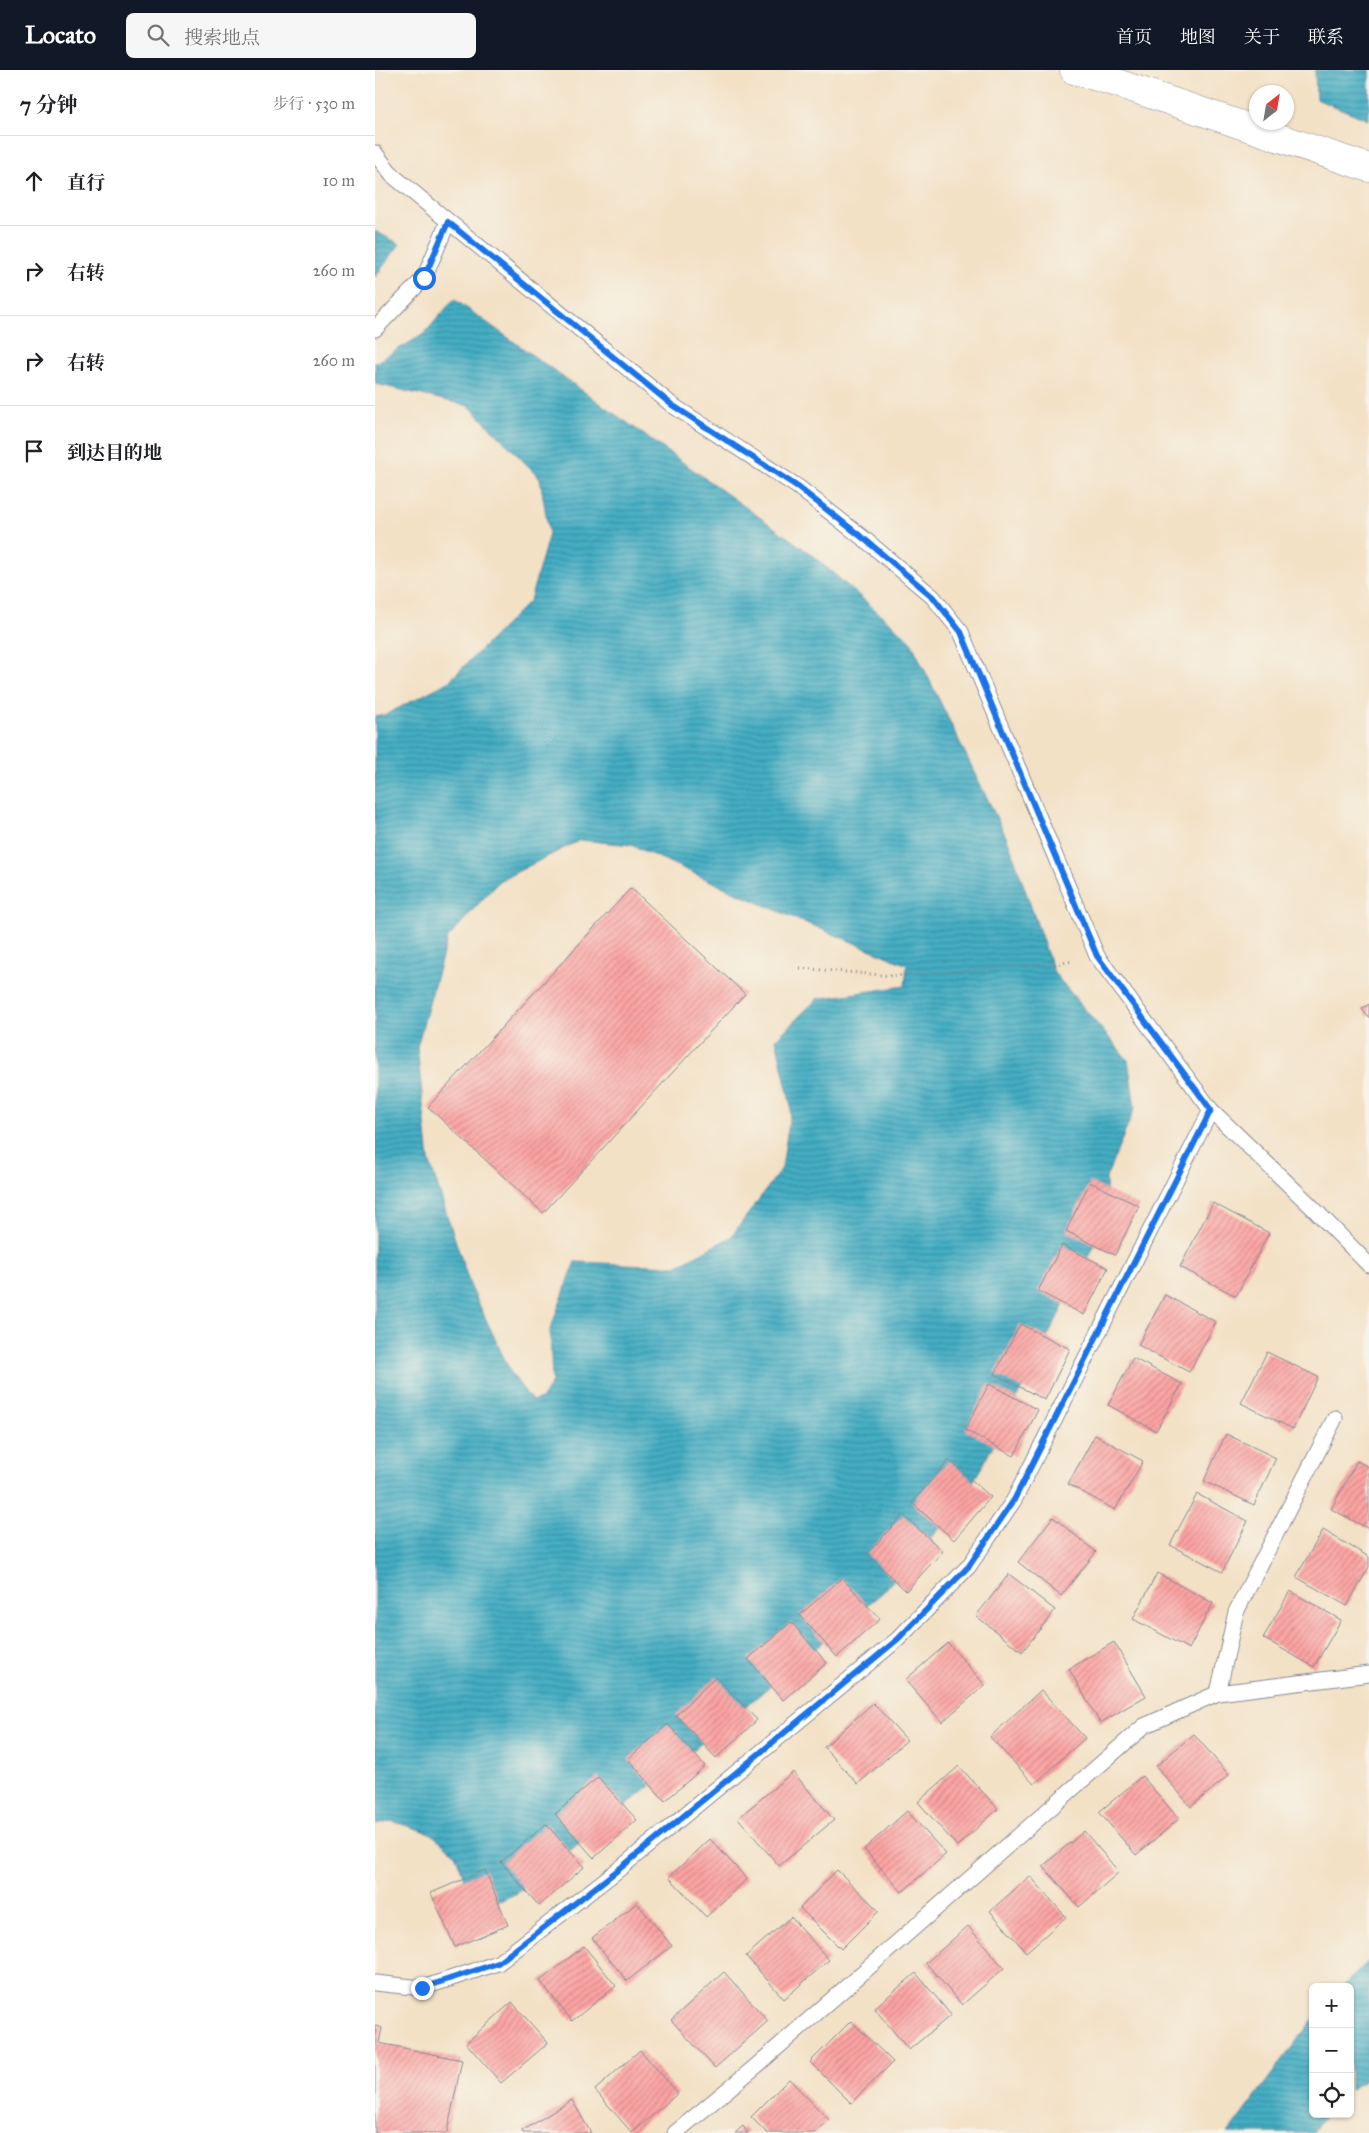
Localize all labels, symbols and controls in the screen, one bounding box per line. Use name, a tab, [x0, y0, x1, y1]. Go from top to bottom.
search box	[126, 13, 476, 58]
text: Locato	[25, 20, 96, 50]
icon: search	[144, 21, 172, 49]
text: 搜索地点	[184, 26, 260, 49]
text: 首页	[1116, 26, 1152, 48]
text: 地图	[1180, 26, 1216, 48]
text: 关于	[1244, 26, 1280, 48]
text: 联系	[1308, 26, 1344, 48]
north arrow	[1249, 85, 1294, 130]
text: 7 分钟	[20, 92, 78, 118]
text: 步行 · 530 m	[273, 94, 355, 113]
icon: ahead	[20, 167, 48, 195]
text: 直行	[67, 171, 105, 194]
text: 10 m	[323, 171, 355, 190]
icon: right	[20, 257, 48, 285]
text: 右转	[67, 261, 105, 284]
text: 260 m	[313, 261, 355, 280]
route start	[413, 267, 436, 290]
icon: right	[20, 347, 48, 375]
text: 右转	[67, 351, 105, 374]
text: 260 m	[313, 351, 355, 370]
icon: arrive	[20, 437, 48, 465]
text: 到达目的地	[67, 441, 162, 464]
route end	[411, 1977, 434, 2000]
map controls	[1309, 1983, 1354, 2118]
button: +	[1309, 1983, 1354, 2028]
button: −	[1309, 2028, 1354, 2073]
button: locate	[1309, 2073, 1354, 2118]

